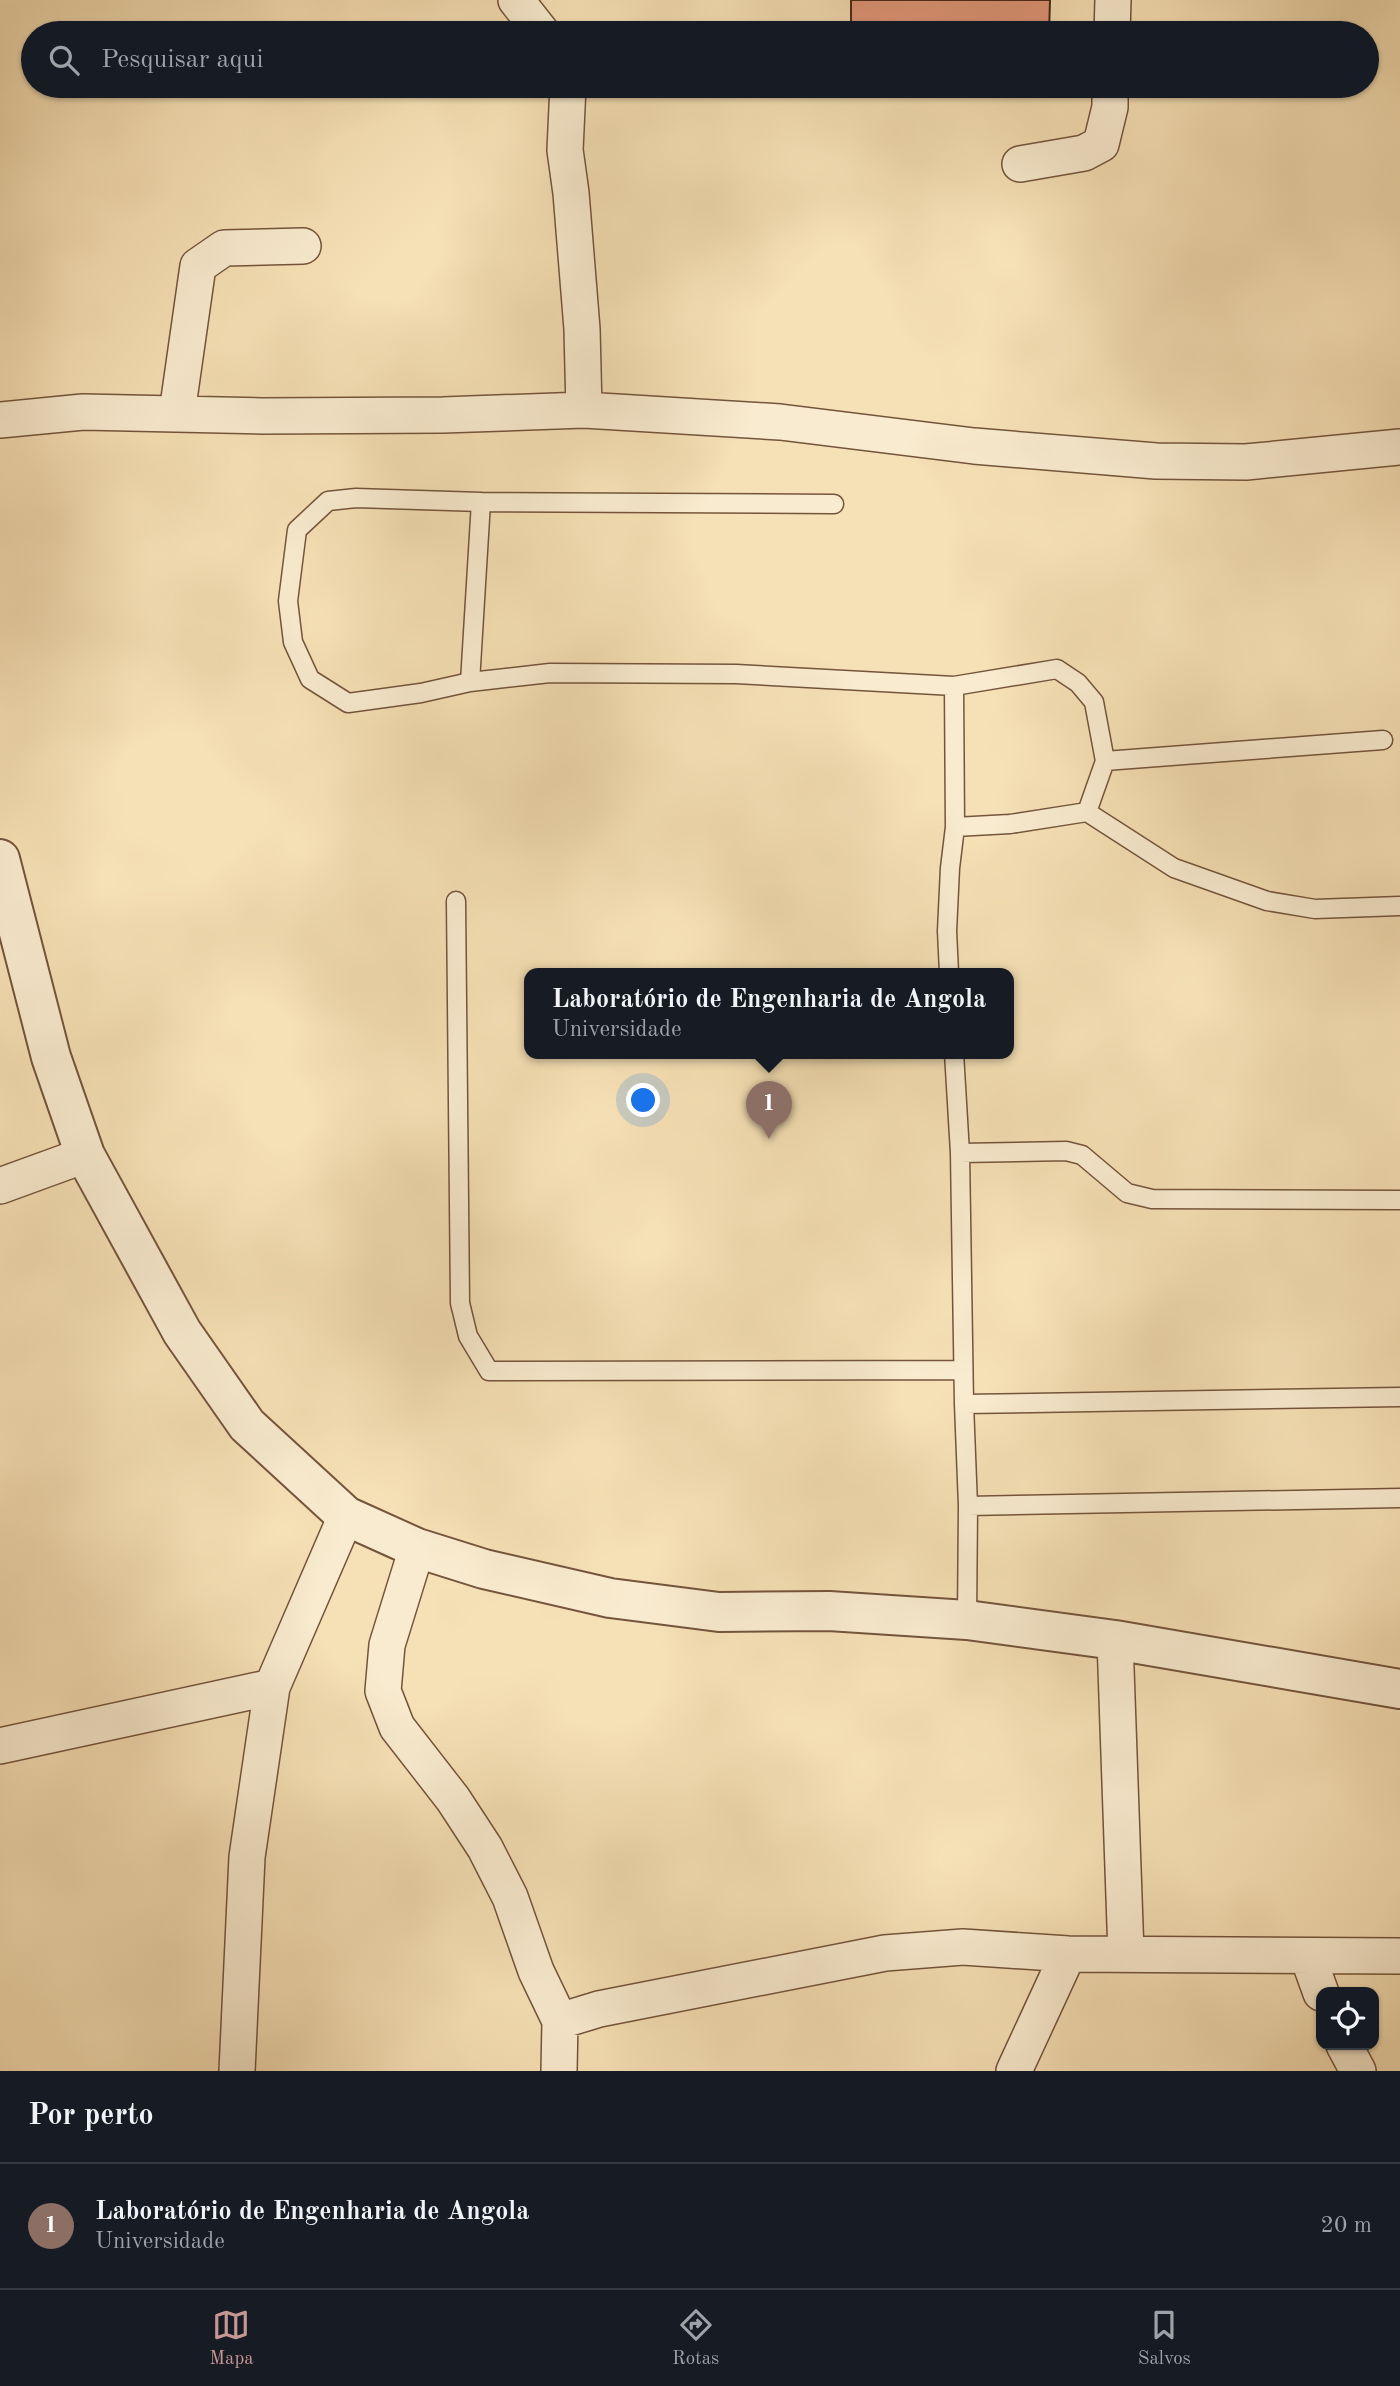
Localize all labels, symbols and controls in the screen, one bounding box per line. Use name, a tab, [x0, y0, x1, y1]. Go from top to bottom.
search box	[21, 21, 1379, 98]
icon: search	[45, 41, 83, 79]
text: Pesquisar aqui	[101, 47, 263, 73]
popup	[524, 968, 1014, 1059]
text: Laboratório de Engenharia de Angola	[552, 987, 986, 1013]
text: Universidade	[552, 1018, 682, 1041]
pin: 1	[746, 1081, 792, 1139]
your location	[626, 1083, 660, 1117]
map controls	[1316, 1987, 1379, 2050]
button: locate	[1316, 1987, 1379, 2050]
text: Por perto	[28, 2101, 154, 2131]
text: Laboratório de Engenharia de Angola	[95, 2199, 530, 2225]
text: 1	[44, 2214, 58, 2237]
text: 20 m	[1321, 2214, 1372, 2237]
text: Universidade	[95, 2230, 225, 2253]
tab: Mapa	[209, 2306, 254, 2371]
tab: Rotas	[672, 2306, 719, 2371]
tab: Salvos	[1138, 2306, 1191, 2371]

